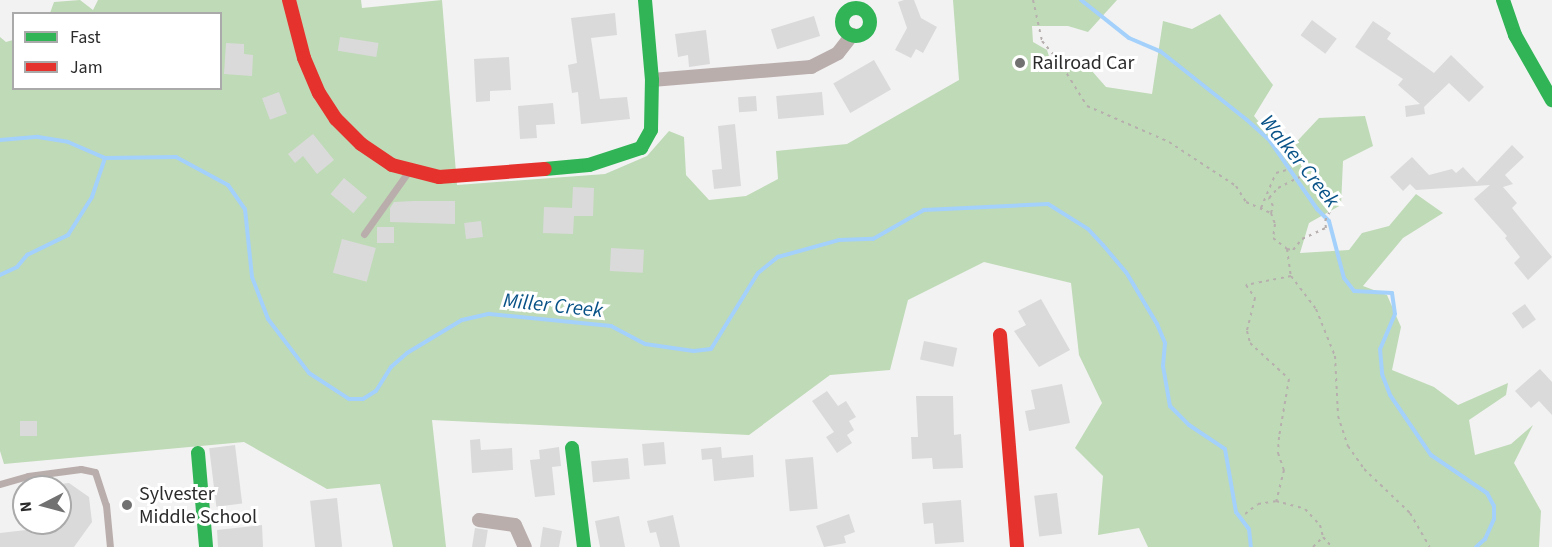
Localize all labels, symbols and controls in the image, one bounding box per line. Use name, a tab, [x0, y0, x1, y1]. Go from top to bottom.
legend	[12, 12, 222, 90]
text: Fast	[70, 25, 101, 50]
place label: Railroad Car	[1032, 51, 1134, 75]
text: Jam	[70, 55, 103, 80]
marker: Railroad Car	[1013, 56, 1027, 70]
water label: Walker Creek	[1255, 110, 1345, 212]
water label: Miller Creek	[502, 287, 604, 323]
north arrow	[12, 475, 72, 535]
place label: Sylvester Middle School	[139, 482, 257, 529]
marker: Sylvester Middle School	[120, 498, 134, 512]
text: N	[15, 500, 38, 513]

